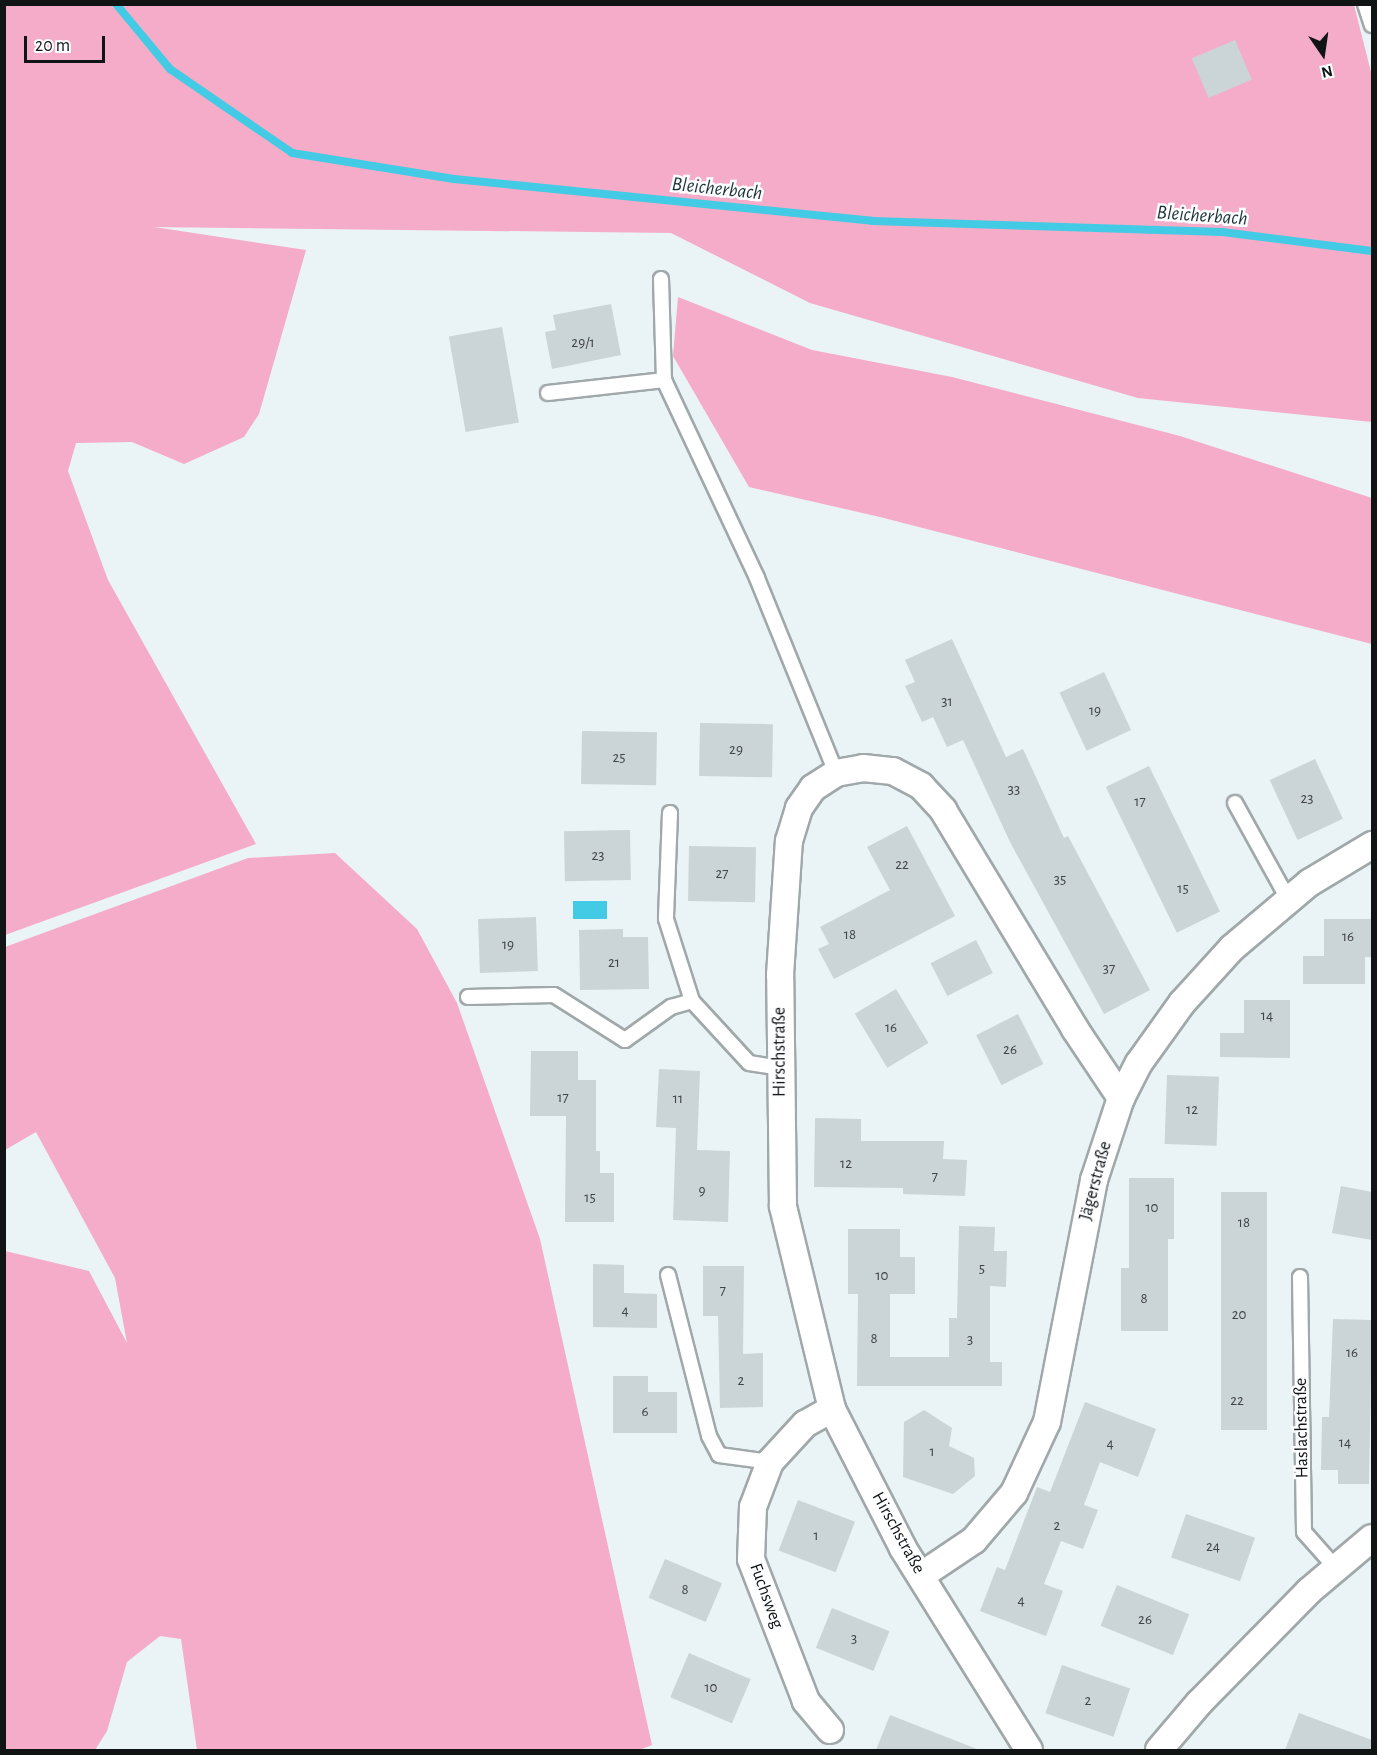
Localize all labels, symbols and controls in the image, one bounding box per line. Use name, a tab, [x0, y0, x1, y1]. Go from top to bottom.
scale bar	[27, 24, 108, 62]
north arrow	[1293, 24, 1353, 84]
text: 20 m	[35, 37, 70, 55]
text: N	[1320, 62, 1334, 81]
water label: Bleicherbach	[670, 172, 764, 206]
water label: Bleicherbach	[1156, 201, 1248, 231]
house number: 29/1	[571, 334, 595, 352]
house number: 31	[941, 693, 953, 711]
house number: 19	[1089, 702, 1101, 720]
house number: 29	[729, 741, 743, 759]
house number: 25	[612, 749, 626, 767]
house number: 33	[1008, 781, 1020, 799]
house number: 23	[1300, 790, 1314, 808]
house number: 17	[1134, 793, 1146, 811]
house number: 23	[591, 847, 605, 865]
house number: 22	[895, 856, 909, 874]
house number: 27	[715, 865, 729, 883]
house number: 35	[1054, 871, 1066, 889]
house number: 15	[1177, 880, 1189, 898]
house number: 18	[844, 926, 856, 944]
house number: 16	[1342, 928, 1354, 946]
house number: 19	[502, 936, 514, 954]
house number: 21	[608, 954, 620, 972]
house number: 37	[1103, 960, 1115, 978]
street label: Hirschstraße	[769, 1007, 791, 1097]
house number: 14	[1261, 1007, 1273, 1025]
house number: 16	[885, 1019, 897, 1037]
house number: 26	[1003, 1041, 1017, 1059]
house number: 17	[557, 1089, 569, 1107]
house number: 11	[673, 1090, 683, 1108]
house number: 12	[1186, 1101, 1198, 1119]
street label: Jägerstraße	[1075, 1139, 1117, 1223]
house number: 12	[840, 1155, 852, 1173]
house number: 7	[932, 1168, 938, 1186]
house number: 9	[698, 1182, 706, 1200]
house number: 15	[584, 1189, 596, 1207]
house number: 10	[1145, 1199, 1159, 1217]
house number: 18	[1238, 1214, 1250, 1232]
house number: 5	[979, 1260, 985, 1278]
house number: 10	[875, 1267, 889, 1285]
house number: 7	[720, 1282, 726, 1300]
house number: 8	[1140, 1290, 1148, 1308]
house number: 4	[621, 1302, 629, 1320]
house number: 20	[1232, 1306, 1246, 1324]
house number: 8	[870, 1330, 878, 1348]
house number: 3	[967, 1331, 973, 1349]
house number: 16	[1346, 1344, 1358, 1362]
house number: 2	[738, 1372, 744, 1390]
street label: Haslachstraße	[1290, 1378, 1314, 1478]
house number: 22	[1230, 1392, 1244, 1410]
house number: 6	[641, 1403, 649, 1421]
house number: 14	[1339, 1434, 1351, 1452]
house number: 4	[1106, 1435, 1114, 1453]
house number: 1	[929, 1443, 935, 1461]
street label: Hirschstraße	[867, 1488, 929, 1578]
house number: 2	[1054, 1517, 1060, 1535]
house number: 1	[813, 1527, 819, 1545]
house number: 24	[1206, 1538, 1220, 1556]
street label: Fuchsweg	[744, 1560, 788, 1632]
house number: 8	[681, 1581, 689, 1599]
house number: 4	[1017, 1592, 1025, 1610]
house number: 26	[1138, 1611, 1152, 1629]
house number: 3	[851, 1630, 857, 1648]
house number: 10	[704, 1679, 718, 1697]
house number: 2	[1085, 1692, 1091, 1710]

